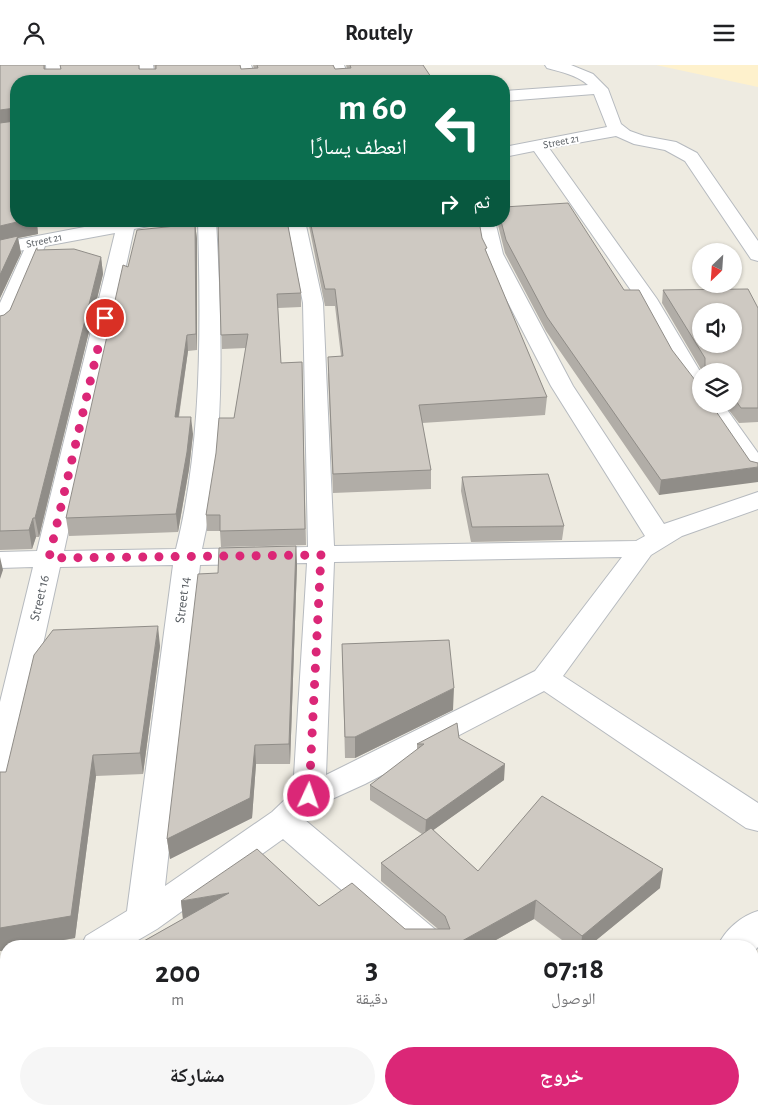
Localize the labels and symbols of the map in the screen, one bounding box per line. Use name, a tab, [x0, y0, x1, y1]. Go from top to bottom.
street label: Street 21	[542, 133, 580, 150]
street label: Street 21	[25, 231, 63, 250]
north arrow	[692, 243, 742, 293]
pin	[84, 297, 126, 339]
street label: Street 16	[28, 574, 52, 623]
street label: Street 14	[173, 576, 193, 624]
position arrow	[282, 769, 334, 821]

